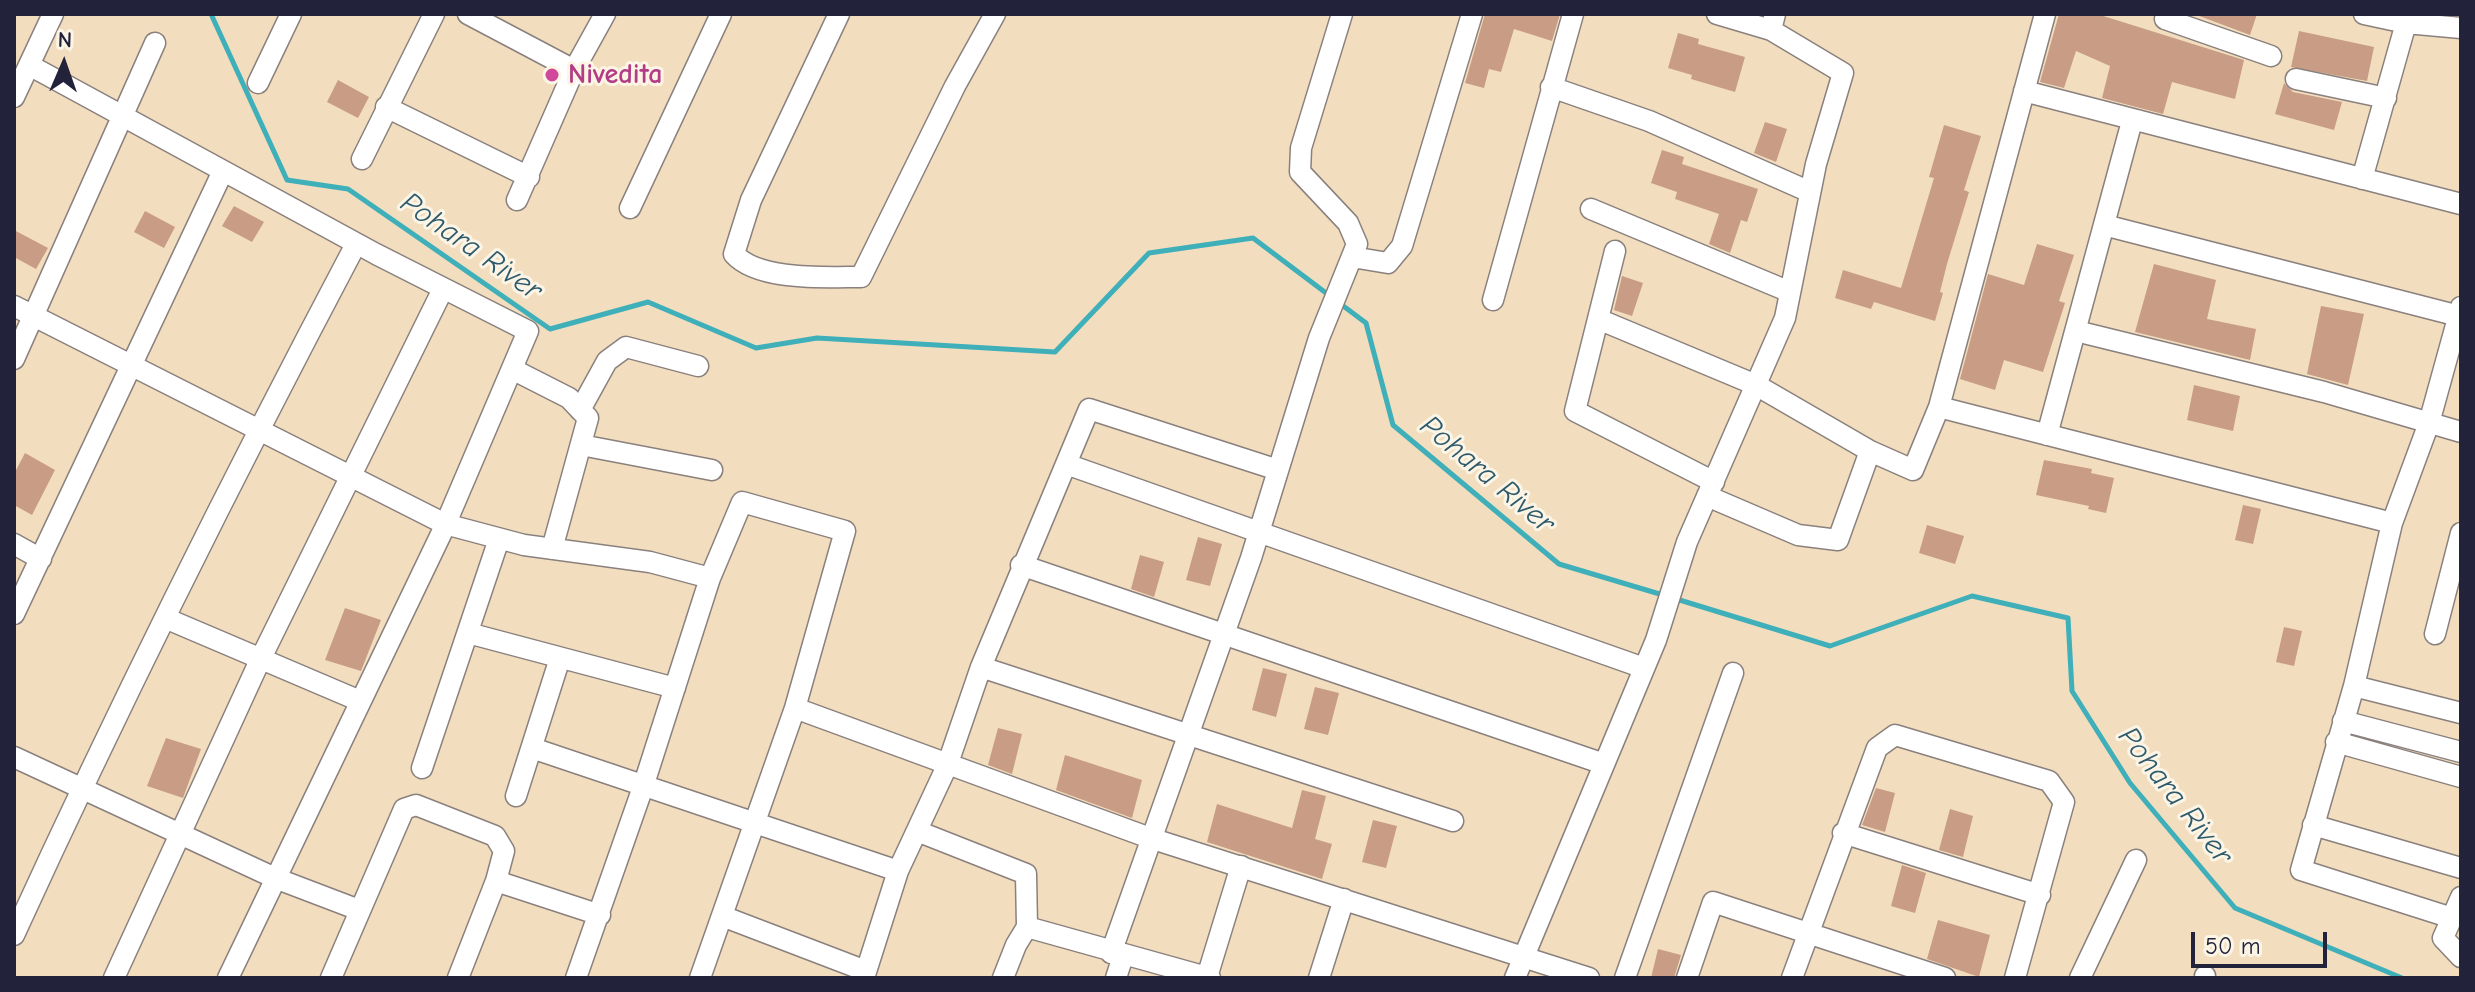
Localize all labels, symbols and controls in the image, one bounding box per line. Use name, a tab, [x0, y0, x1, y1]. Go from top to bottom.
north arrow	[24, 24, 104, 104]
text: N	[57, 27, 72, 53]
place label: Nivedita	[568, 58, 662, 92]
marker: Nivedita	[543, 66, 561, 84]
water label: Pohara River	[393, 185, 549, 309]
water label: Pohara River	[1412, 408, 1562, 542]
water label: Pohara River	[2110, 720, 2240, 872]
scale bar	[2195, 916, 2331, 966]
text: 50 m	[2205, 932, 2261, 960]

